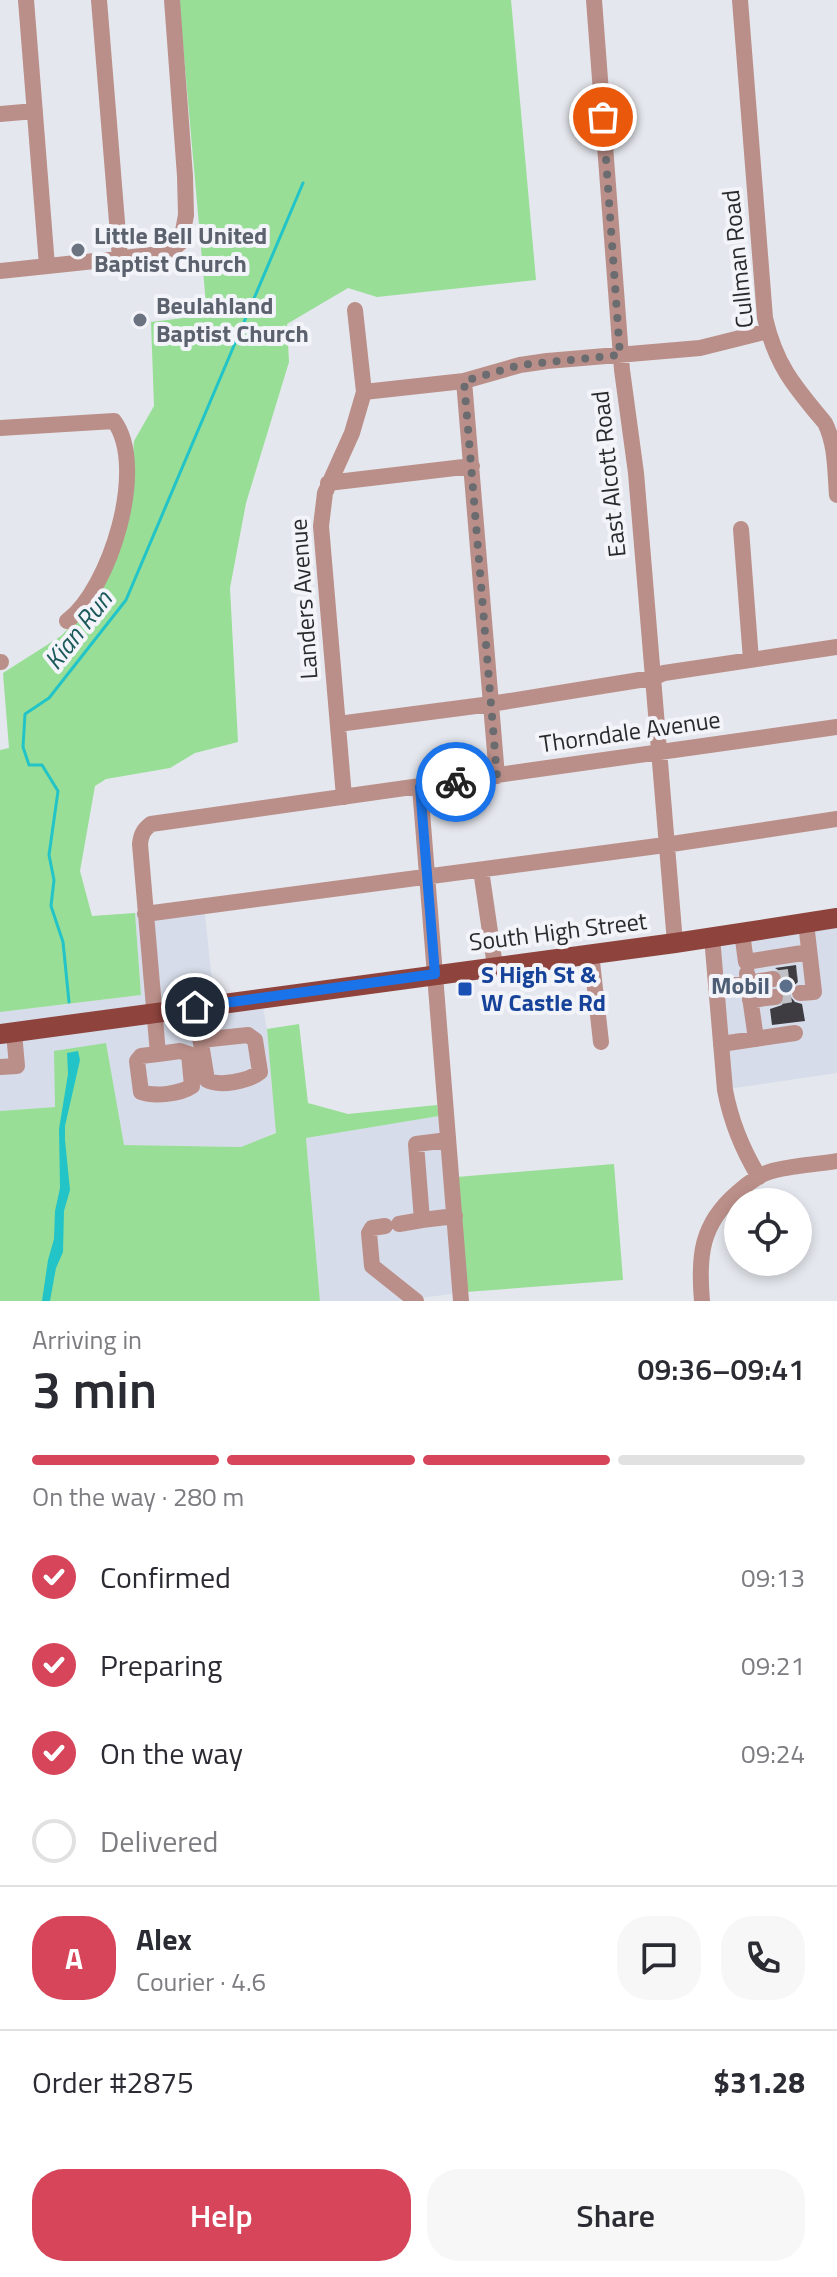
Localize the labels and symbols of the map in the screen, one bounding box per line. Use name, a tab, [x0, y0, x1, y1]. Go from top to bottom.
pin	[569, 83, 637, 151]
street label: Cullman Road	[712, 188, 762, 330]
place label: Little Bell United Baptist Church	[94, 217, 267, 281]
marker: Little Bell United Baptist Church	[69, 241, 87, 259]
place label: Beulahland Baptist Church	[156, 287, 309, 351]
marker: Beulahland Baptist Church	[131, 311, 149, 329]
street label: East Alcott Road	[581, 389, 635, 559]
street label: Landers Avenue	[279, 517, 327, 681]
water label: Kian Run	[34, 581, 122, 678]
street label: Thorndale Avenue	[537, 701, 723, 762]
courier	[416, 742, 496, 822]
street label: South High Street	[467, 902, 649, 960]
place label: S High St & W Castle Rd	[481, 956, 606, 1020]
place label: Mobil	[711, 967, 770, 1003]
pin	[161, 973, 229, 1041]
marker: Mobil	[777, 977, 795, 995]
marker: S High St & W Castle Rd	[456, 980, 474, 998]

